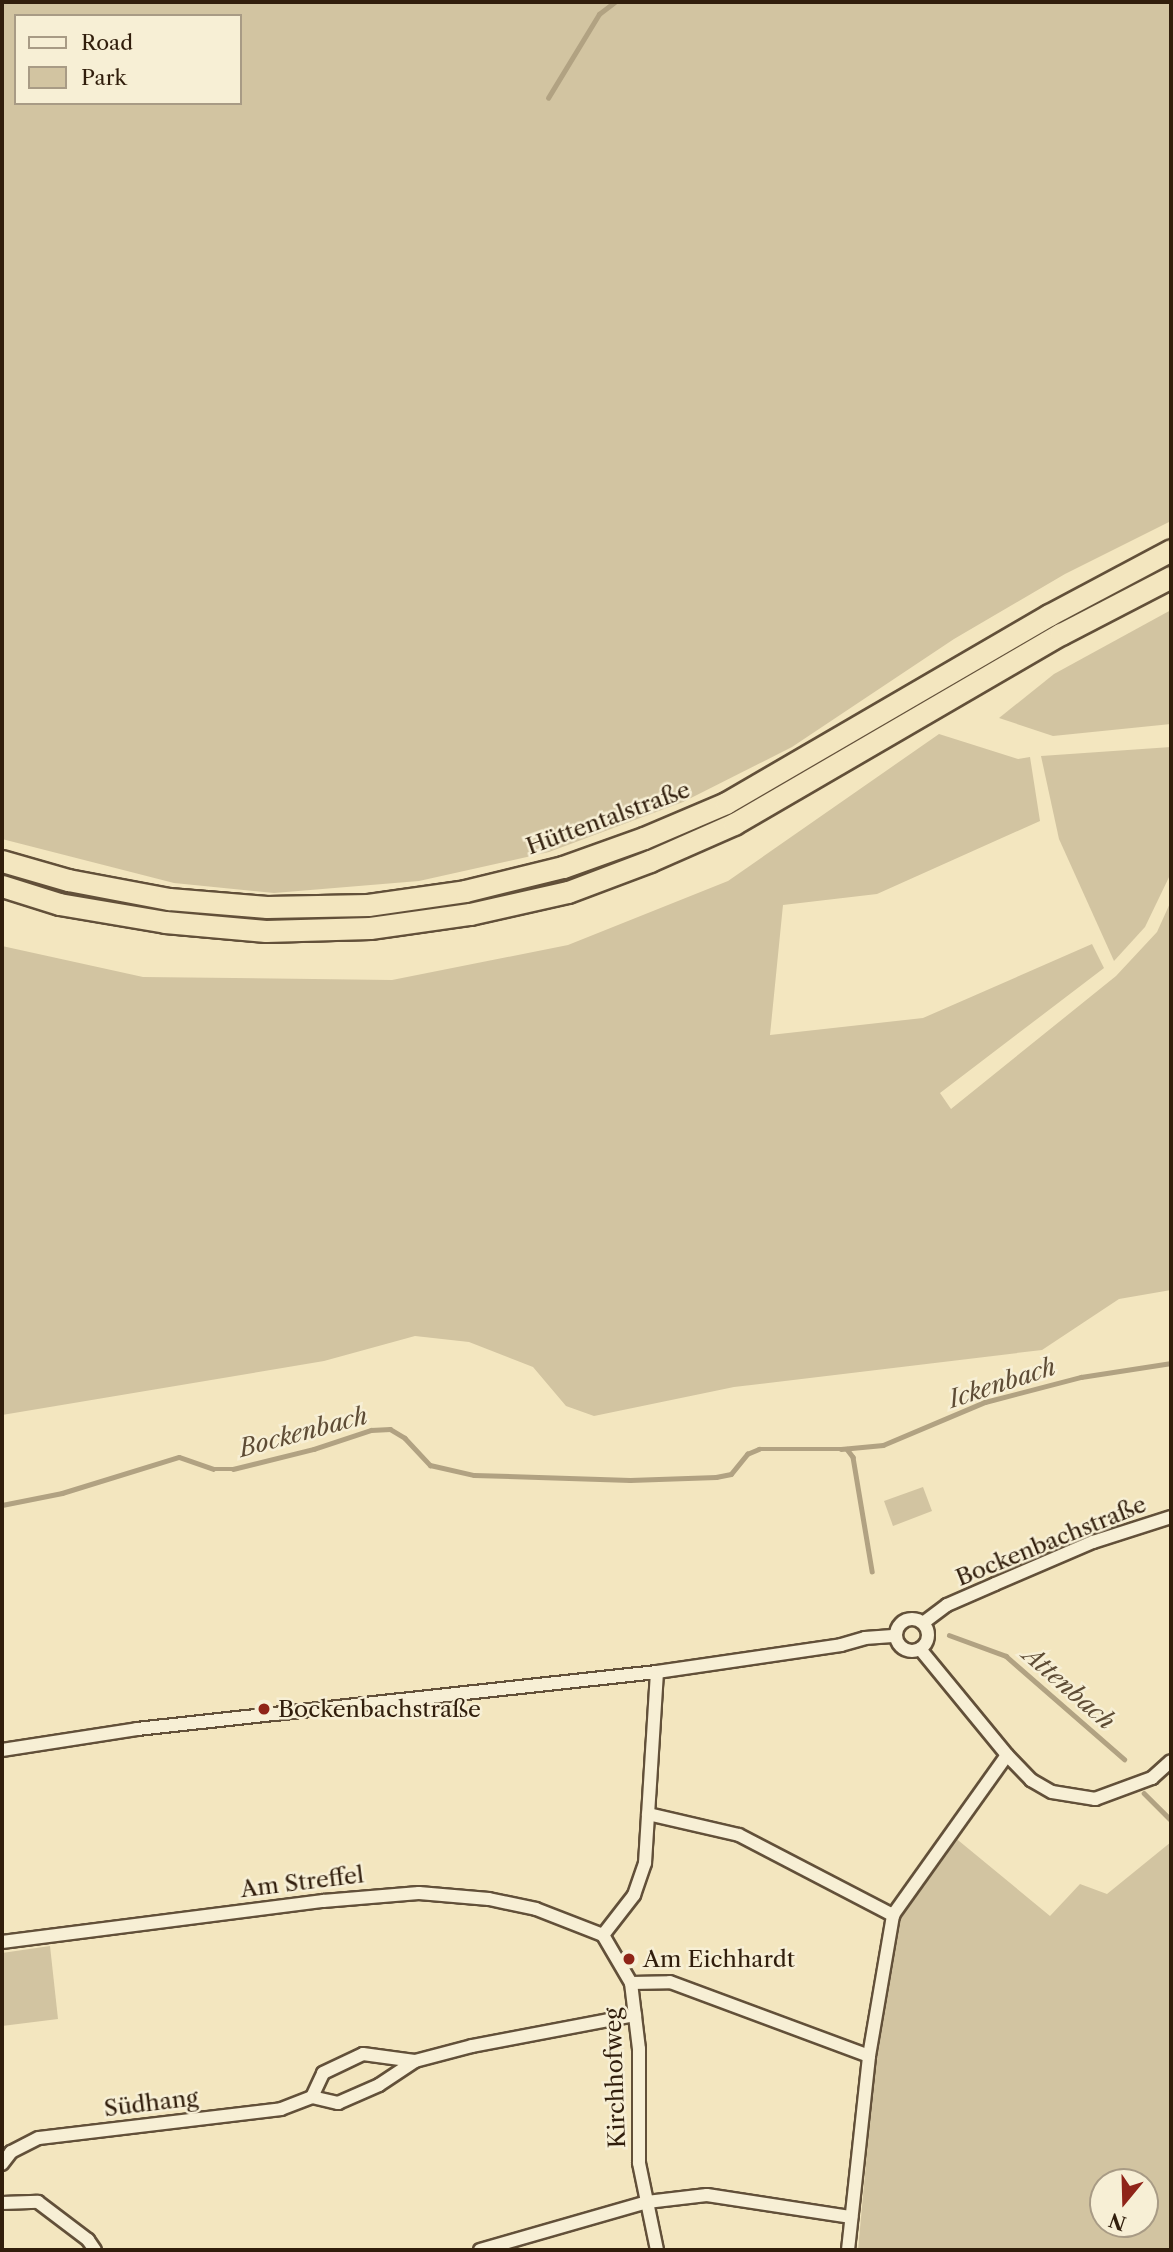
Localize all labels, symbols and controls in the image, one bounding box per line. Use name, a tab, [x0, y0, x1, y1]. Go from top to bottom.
legend	[14, 14, 242, 105]
text: Road	[81, 30, 133, 55]
text: Park	[81, 65, 127, 90]
street label: Hüttentalstraße	[522, 776, 694, 860]
water label: Ickenbach	[945, 1352, 1059, 1414]
water label: Bockenbach	[236, 1401, 370, 1463]
street label: Bockenbachstraße	[952, 1490, 1150, 1592]
water label: Attenbach	[1017, 1640, 1121, 1736]
place label: Bockenbachstraße	[278, 1695, 481, 1723]
marker: Bockenbachstraße	[256, 1701, 272, 1717]
street label: Am Streffel	[239, 1861, 365, 1903]
place label: Am Eichhardt	[643, 1945, 795, 1973]
marker: Am Eichhardt	[621, 1951, 637, 1967]
street label: Kirchhofweg	[599, 2007, 631, 2149]
street label: Südhang	[102, 2084, 200, 2122]
north arrow	[1089, 2168, 1159, 2238]
text: N	[1106, 2208, 1129, 2235]

